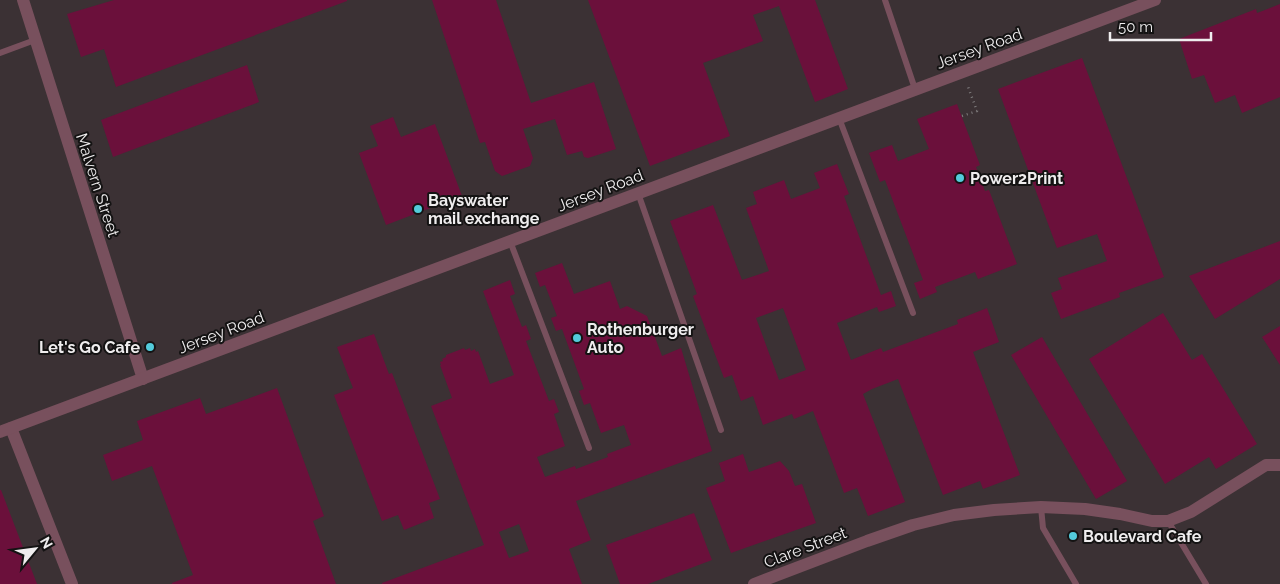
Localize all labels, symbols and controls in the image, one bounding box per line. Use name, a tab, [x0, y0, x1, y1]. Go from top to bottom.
scale bar	[1110, 10, 1211, 42]
text: 50 m	[1118, 18, 1153, 36]
street label: Jersey Road	[934, 24, 1025, 73]
street label: Malvern Street	[72, 131, 123, 240]
street label: Jersey Road	[555, 165, 646, 215]
place label: Power2Print	[970, 169, 1063, 188]
marker: Power2Print	[954, 172, 966, 184]
place label: Bayswater mail exchange	[428, 191, 540, 228]
marker: Bayswater mail exchange	[412, 203, 424, 215]
street label: Jersey Road	[176, 307, 267, 357]
place label: Rothenburger Auto	[587, 320, 694, 357]
marker: Rothenburger Auto	[571, 332, 583, 344]
place label: Let's Go Cafe	[39, 338, 140, 357]
marker: Let's Go Cafe	[144, 341, 156, 353]
street label: Clare Street	[761, 523, 850, 572]
north arrow	[10, 524, 60, 574]
place label: Boulevard Cafe	[1083, 527, 1202, 546]
marker: Boulevard Cafe	[1067, 530, 1079, 542]
text: N	[37, 534, 56, 551]

